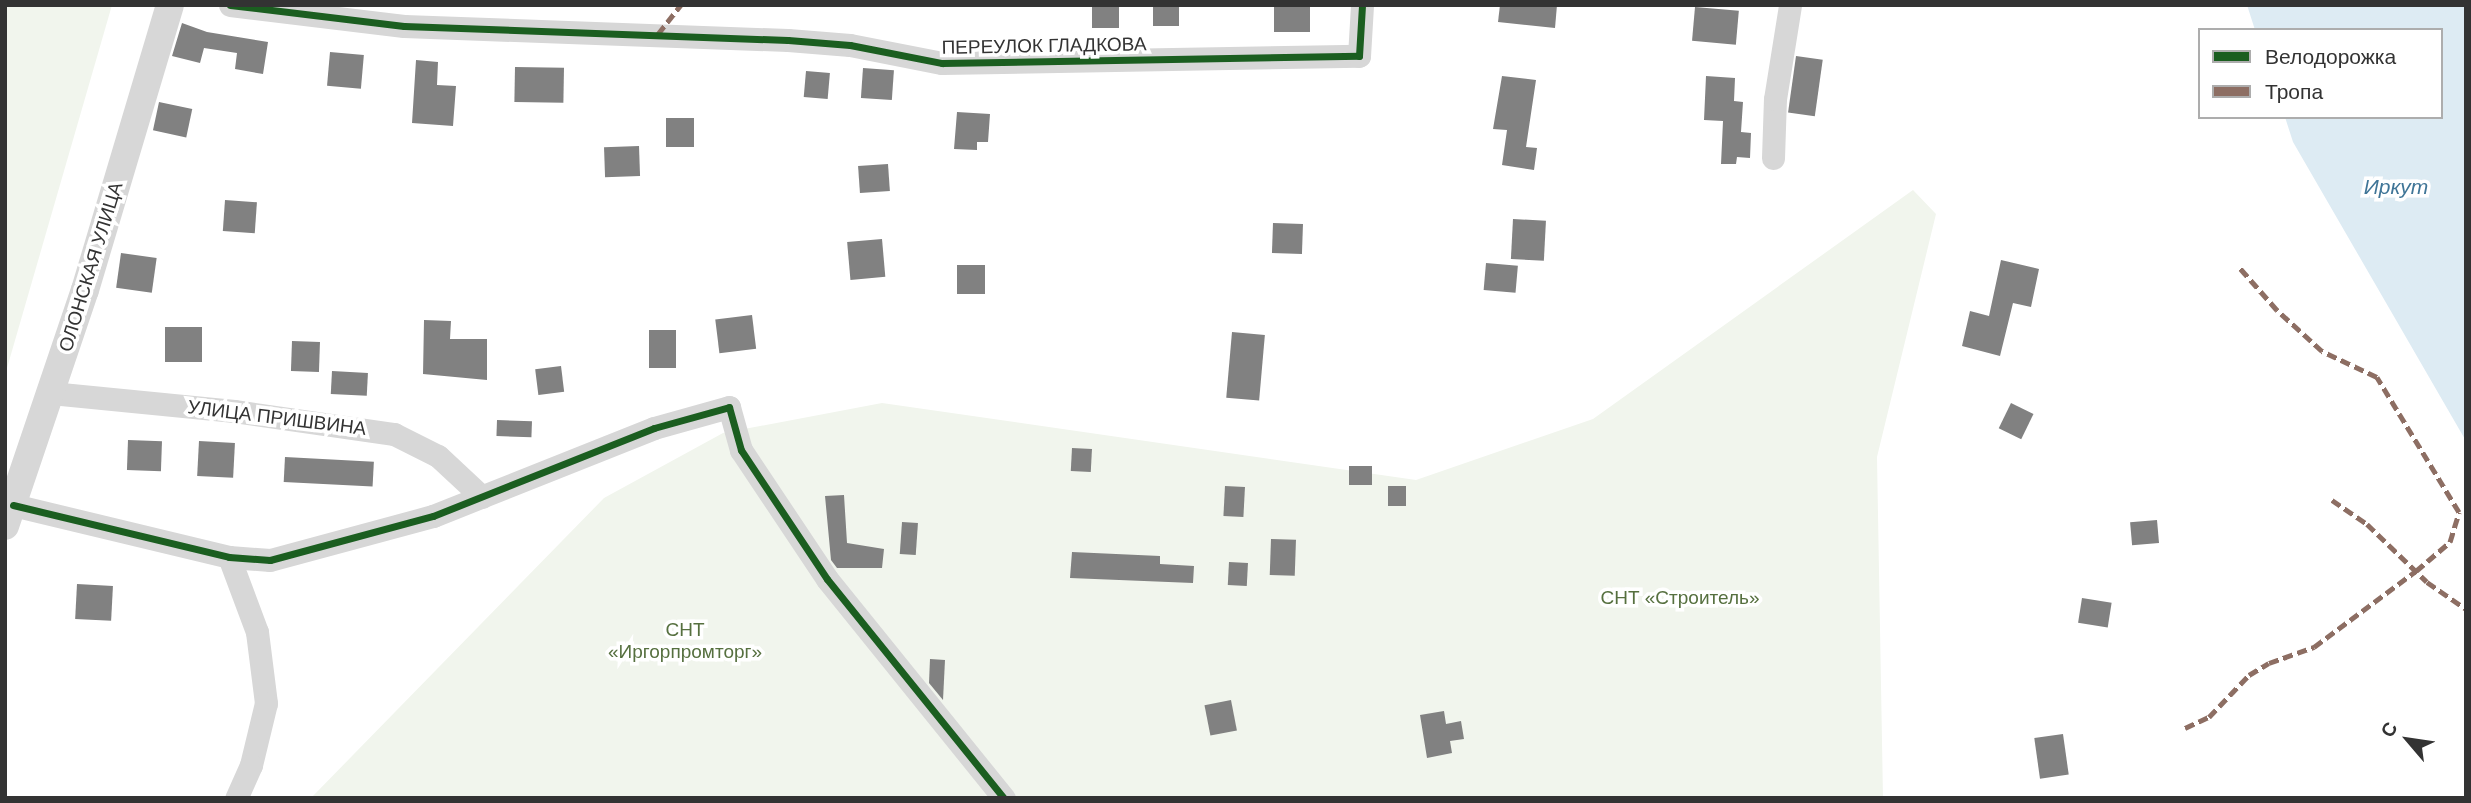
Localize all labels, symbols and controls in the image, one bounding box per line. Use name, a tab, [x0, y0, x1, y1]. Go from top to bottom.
legend	[2198, 28, 2443, 119]
street label: ПЕРЕУЛОК ГЛАДКОВА	[941, 33, 1147, 59]
text: Велодорожка	[2265, 45, 2396, 68]
text: Тропа	[2265, 80, 2323, 103]
water label: Иркут	[2364, 174, 2428, 200]
street label: ОЛОНСКАЯ УЛИЦА	[54, 179, 128, 355]
street label: УЛИЦА ПРИШВИНА	[186, 396, 368, 440]
park label: СНТ «Строитель»	[1600, 587, 1760, 609]
park label: СНТ «Иргорпромторг»	[608, 619, 762, 663]
north arrow	[2373, 705, 2443, 775]
text: С	[2377, 718, 2402, 741]

